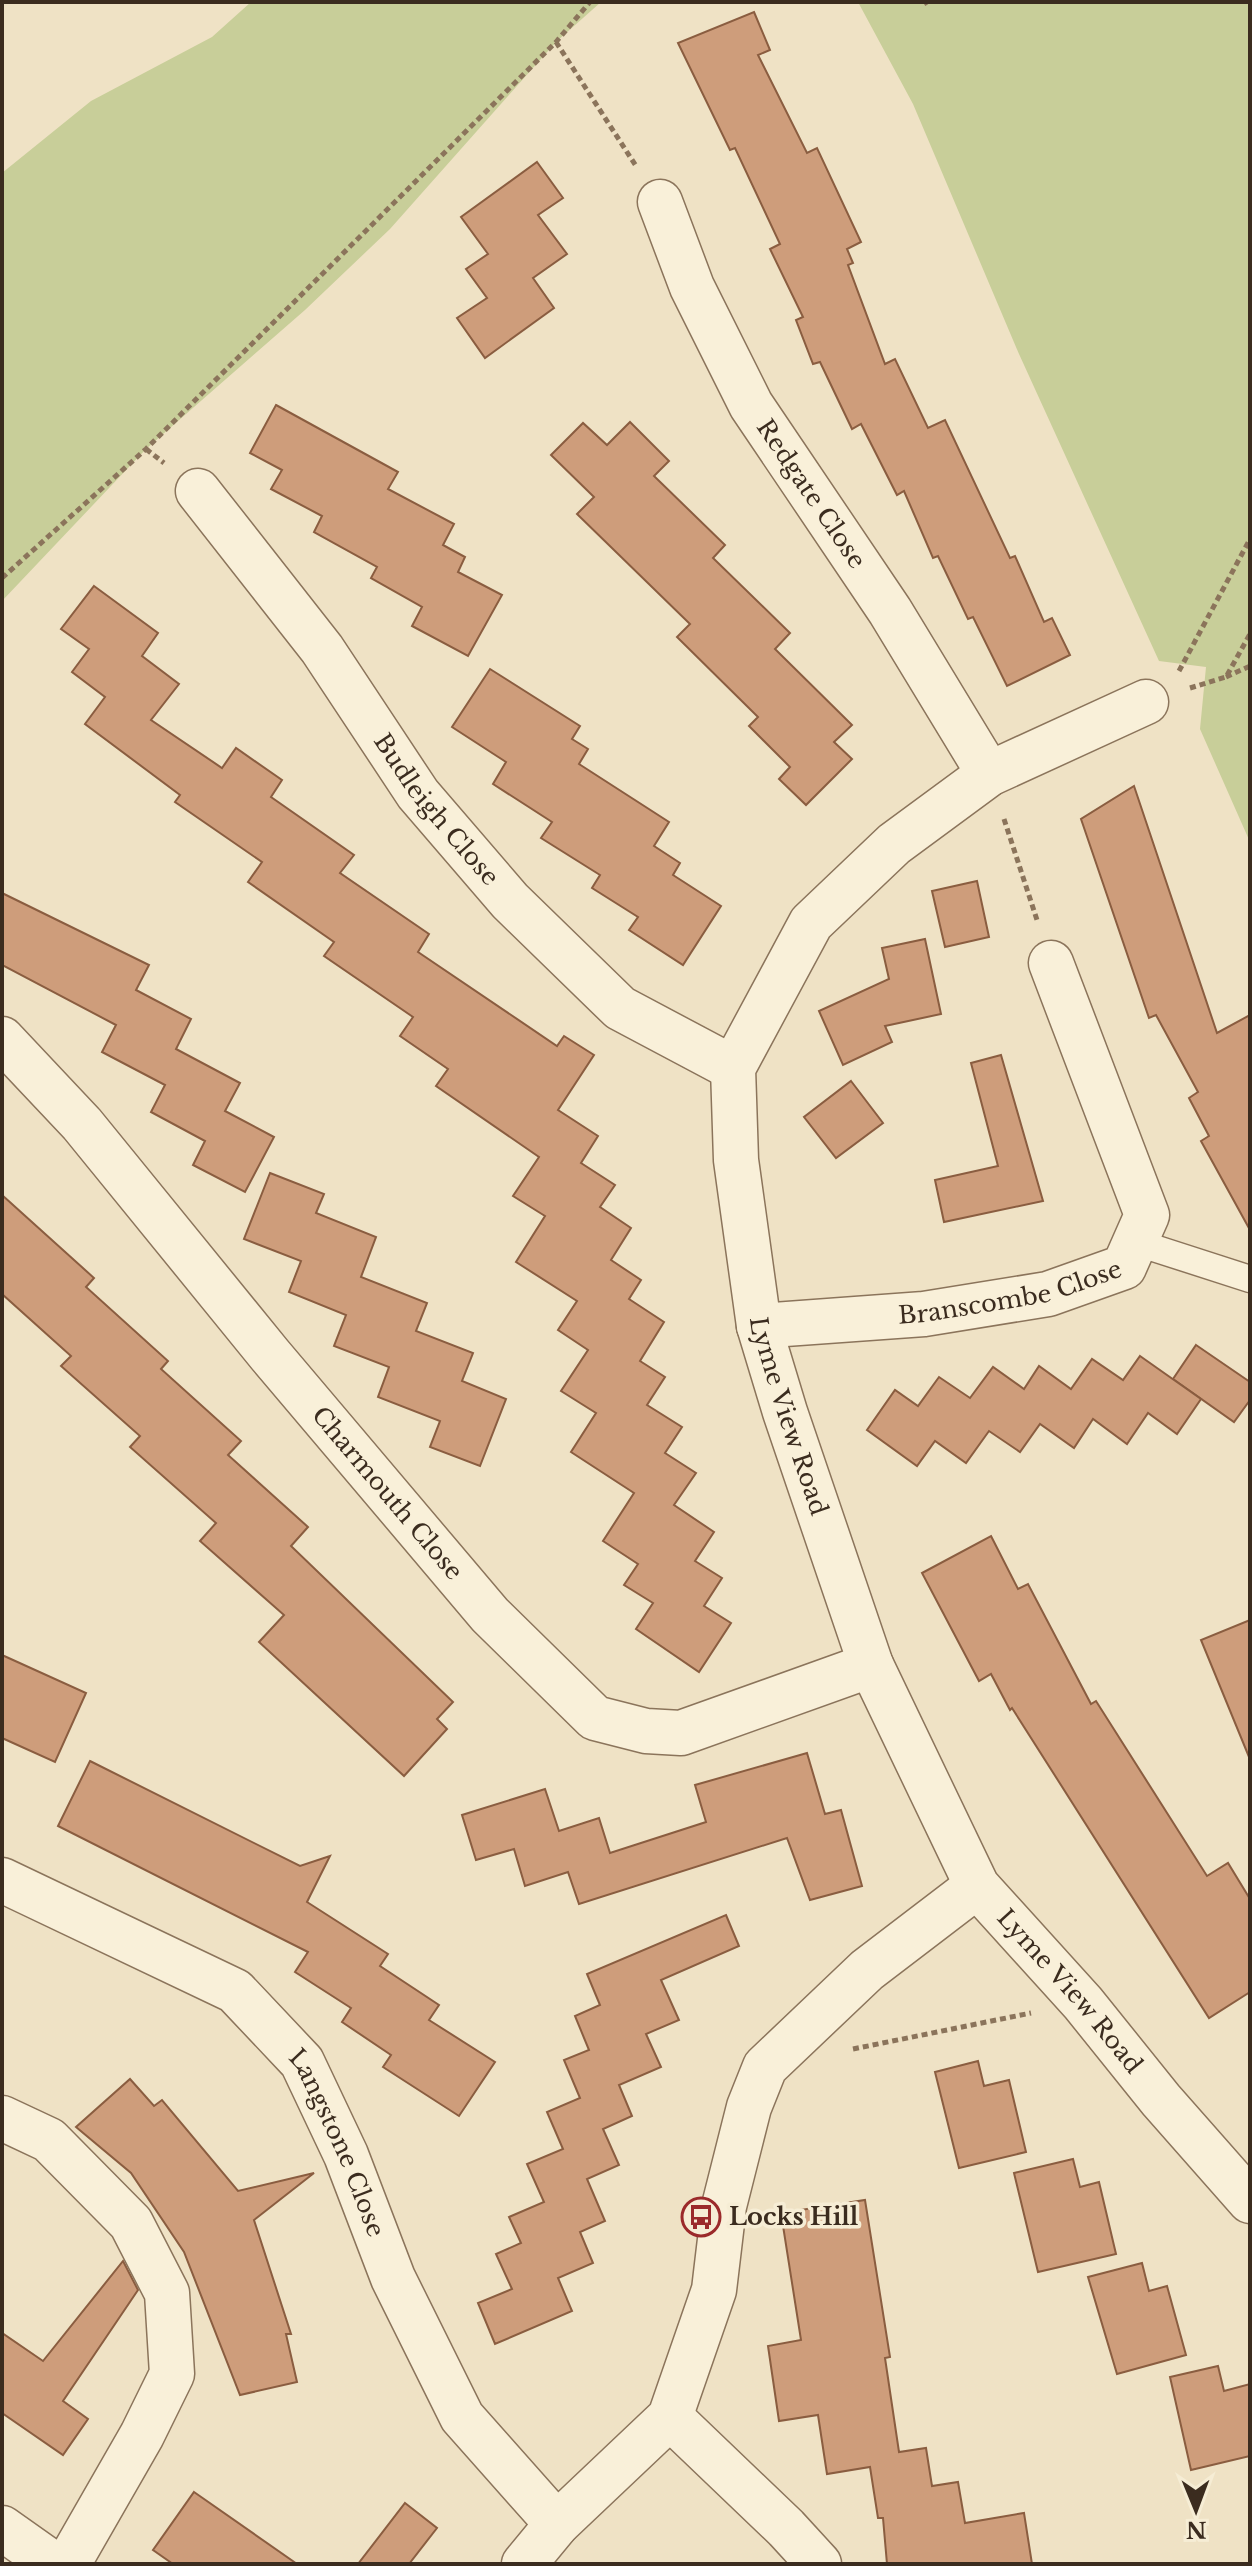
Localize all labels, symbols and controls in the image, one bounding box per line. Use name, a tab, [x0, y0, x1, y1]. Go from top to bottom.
street label: Redgate Close	[751, 414, 872, 574]
street label: Budleigh Close	[368, 728, 505, 891]
street label: Branscombe Close	[897, 1254, 1126, 1330]
street label: Lyme View Road	[744, 1315, 834, 1519]
street label: Charmouth Close	[306, 1401, 469, 1586]
street label: Lyme View Road	[991, 1903, 1149, 2079]
street label: Langstone Close	[283, 2042, 391, 2241]
bus stop icon: Locks Hill	[680, 2196, 722, 2238]
place label: Locks Hill	[729, 2202, 859, 2231]
north arrow	[1156, 2470, 1236, 2550]
text: N	[1185, 2516, 1207, 2543]

